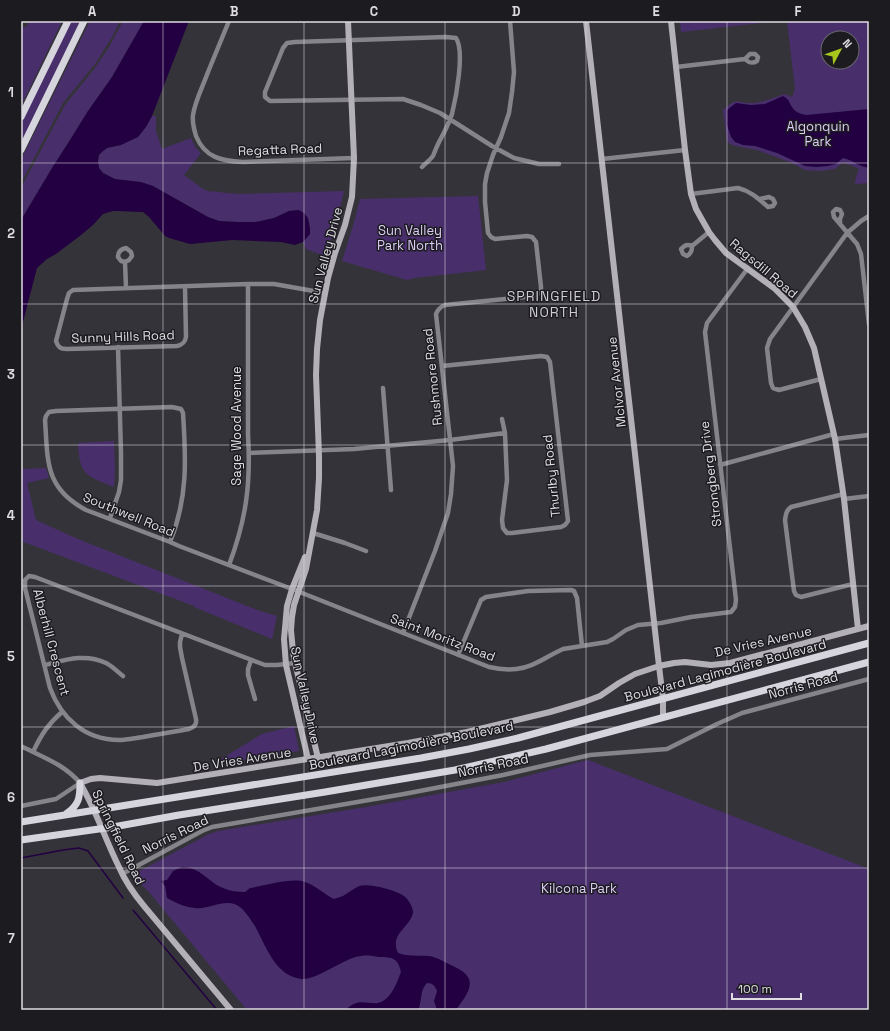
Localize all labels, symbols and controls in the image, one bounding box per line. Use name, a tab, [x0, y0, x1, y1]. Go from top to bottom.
text: A	[88, 3, 97, 20]
text: B	[230, 3, 239, 20]
text: C	[370, 3, 378, 20]
text: D	[512, 3, 521, 20]
text: E	[652, 3, 660, 20]
text: F	[795, 3, 802, 20]
north arrow	[820, 30, 860, 70]
text: N	[840, 36, 855, 51]
text: 1	[8, 84, 14, 101]
park label: Algonquin Park	[786, 118, 850, 150]
street label: Regatta Road	[237, 140, 323, 159]
street label: Sun Valley Drive	[305, 205, 346, 305]
park label: Sun Valley Park North	[377, 222, 443, 254]
text: 2	[7, 225, 15, 242]
street label: Ragsdill Road	[726, 235, 801, 302]
district label: SPRINGFIELD NORTH	[507, 287, 601, 321]
street label: Sunny Hills Road	[71, 326, 175, 347]
street label: Rushmore Road	[419, 327, 446, 426]
street label: McIvor Avenue	[603, 336, 630, 428]
text: 3	[7, 366, 15, 383]
street label: Sage Wood Avenue	[228, 366, 245, 486]
street label: Strongberg Drive	[696, 420, 725, 528]
street label: Thurlby Road	[539, 434, 564, 518]
street label: Southwell Road	[80, 488, 177, 541]
text: 4	[7, 507, 15, 524]
street label: Alberhill Crescent	[29, 587, 74, 697]
street label: Saint Moritz Road	[388, 610, 498, 665]
street label: De Vries Avenue	[713, 622, 813, 661]
street label: Boulevard Lagimodière Boulevard	[622, 635, 828, 706]
street label: Sun Valley Drive	[287, 645, 324, 745]
text: 5	[7, 648, 15, 665]
street label: Norris Road	[766, 668, 840, 703]
street label: Boulevard Lagimodière Boulevard	[307, 717, 515, 774]
street label: De Vries Avenue	[192, 743, 292, 776]
street label: Norris Road	[456, 750, 530, 781]
street label: Springfield Road	[88, 787, 149, 888]
text: 6	[7, 789, 15, 806]
street label: Norris Road	[139, 811, 211, 858]
park label: Kilcona Park	[541, 880, 617, 897]
text: 7	[7, 930, 15, 947]
scale bar	[732, 975, 801, 1001]
text: 100 m	[738, 981, 772, 997]

